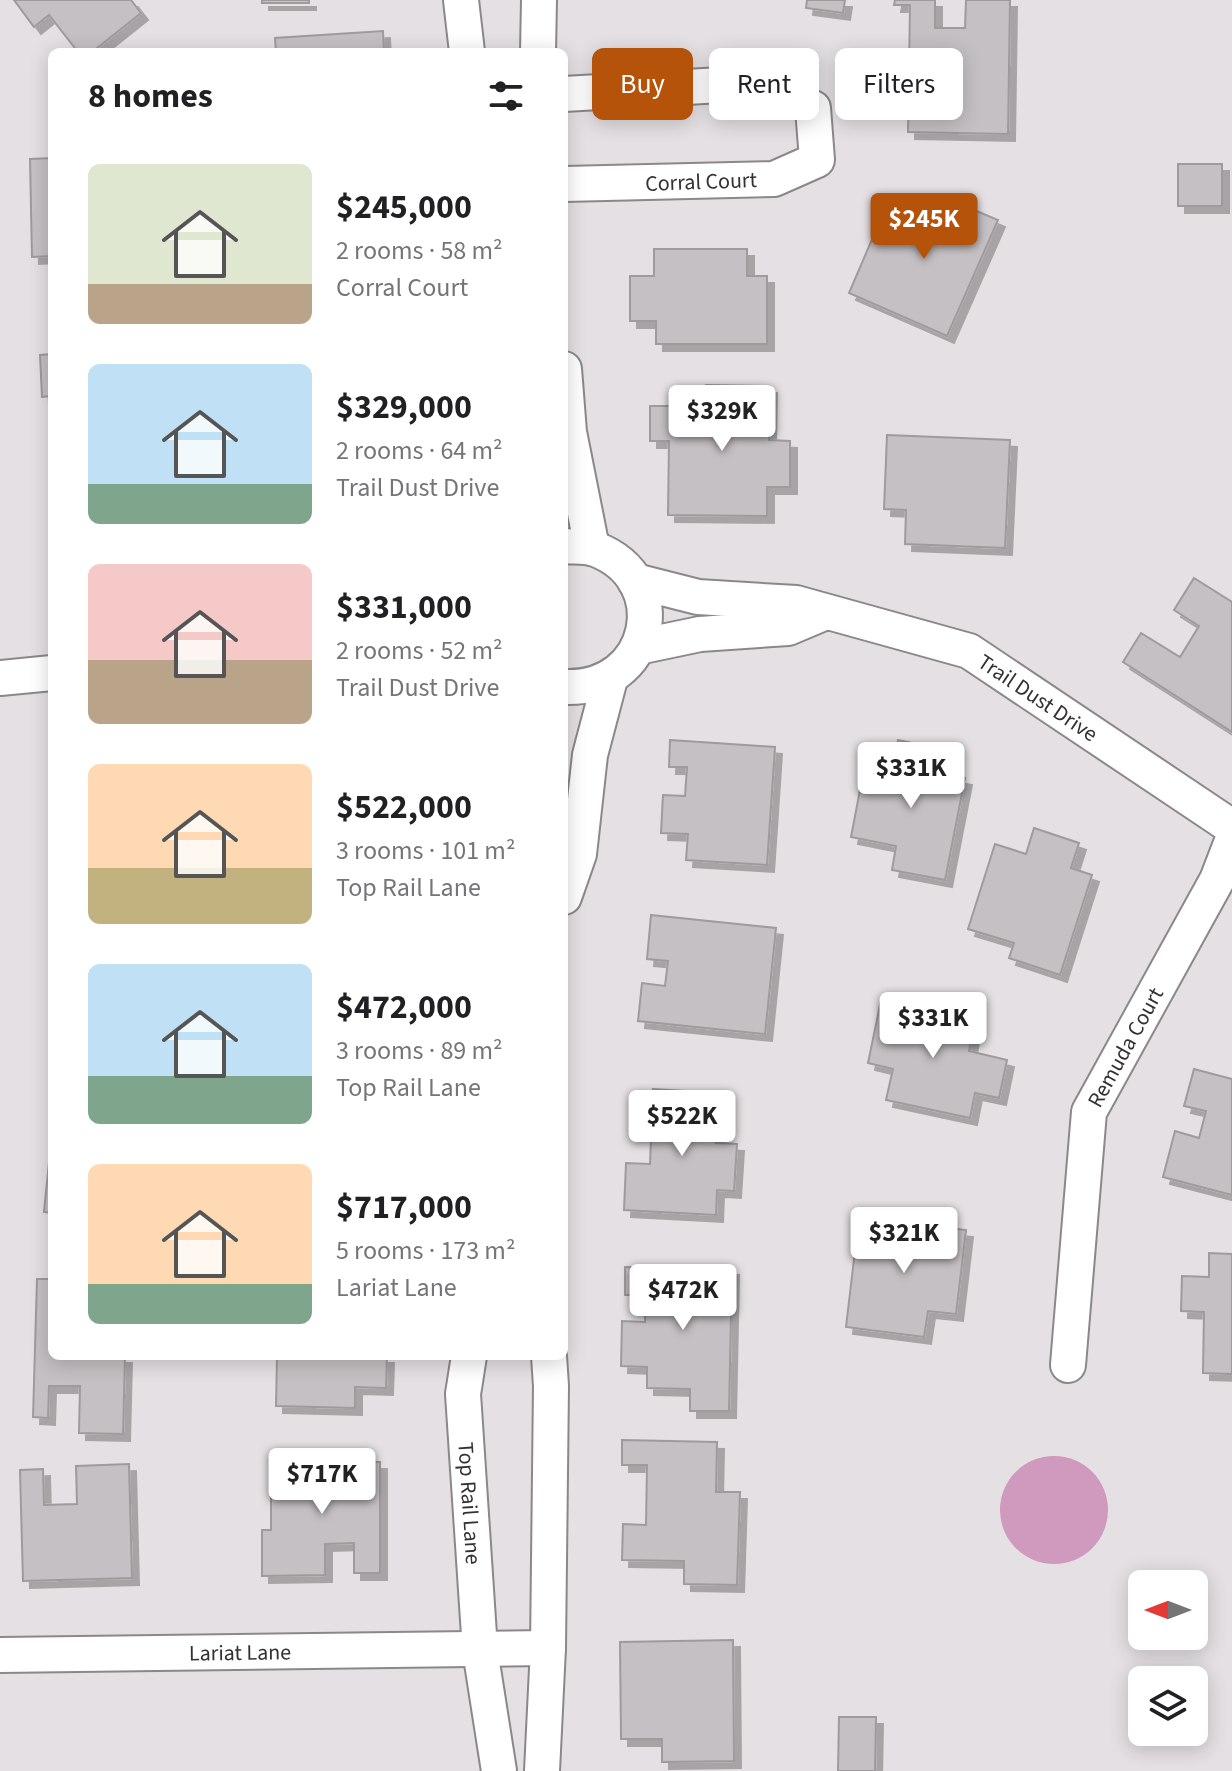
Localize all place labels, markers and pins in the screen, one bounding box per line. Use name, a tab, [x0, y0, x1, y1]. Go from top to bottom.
pin: $245K	[868, 193, 980, 261]
pin: $329K	[666, 385, 778, 453]
pin: $331K	[855, 742, 967, 810]
pin: $331K	[877, 992, 989, 1060]
pin: $522K	[626, 1090, 738, 1158]
pin: $321K	[848, 1207, 960, 1275]
pin: $472K	[627, 1264, 739, 1332]
pin: $717K	[266, 1448, 378, 1516]

